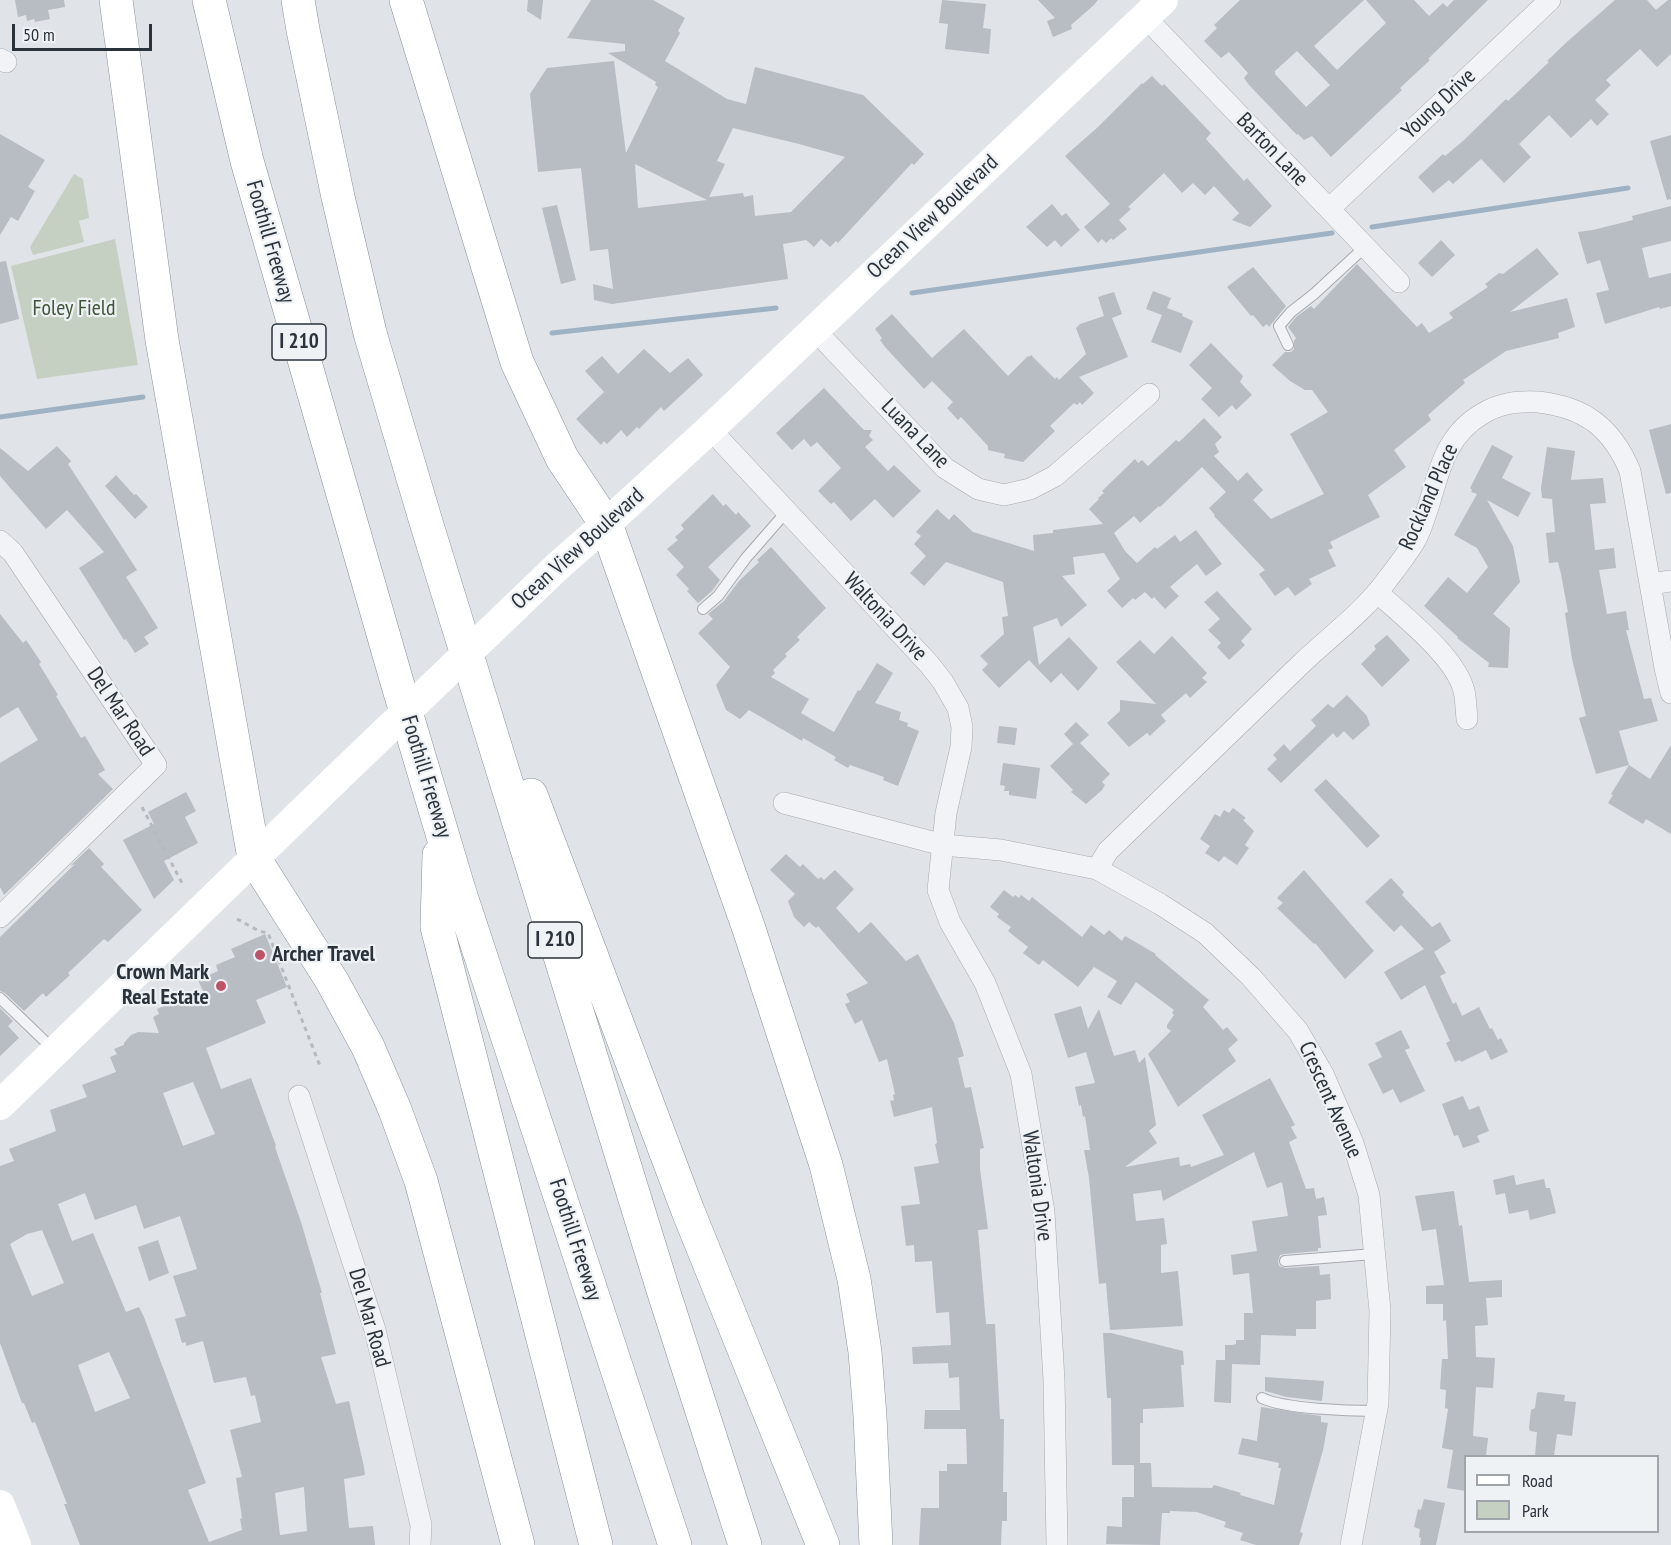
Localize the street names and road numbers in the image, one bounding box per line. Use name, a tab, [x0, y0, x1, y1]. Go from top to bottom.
street label: Young Drive	[1397, 63, 1481, 145]
street label: Barton Lane	[1231, 108, 1313, 192]
street label: Ocean View Boulevard	[862, 150, 1004, 284]
street label: Foothill Freeway	[240, 178, 300, 306]
road number: I 210	[272, 324, 326, 360]
street label: Luana Lane	[875, 394, 955, 474]
street label: Rockland Place	[1394, 440, 1464, 554]
street label: Ocean View Boulevard	[506, 483, 650, 615]
street label: Waltonia Drive	[837, 567, 933, 667]
street label: Del Mar Road	[81, 663, 159, 761]
street label: Foothill Freeway	[395, 713, 457, 841]
road number: I 210	[528, 922, 582, 958]
street label: Crescent Avenue	[1293, 1038, 1367, 1162]
street label: Waltonia Drive	[1016, 1129, 1058, 1243]
street label: Foothill Freeway	[543, 1176, 607, 1304]
street label: Del Mar Road	[342, 1266, 396, 1370]

